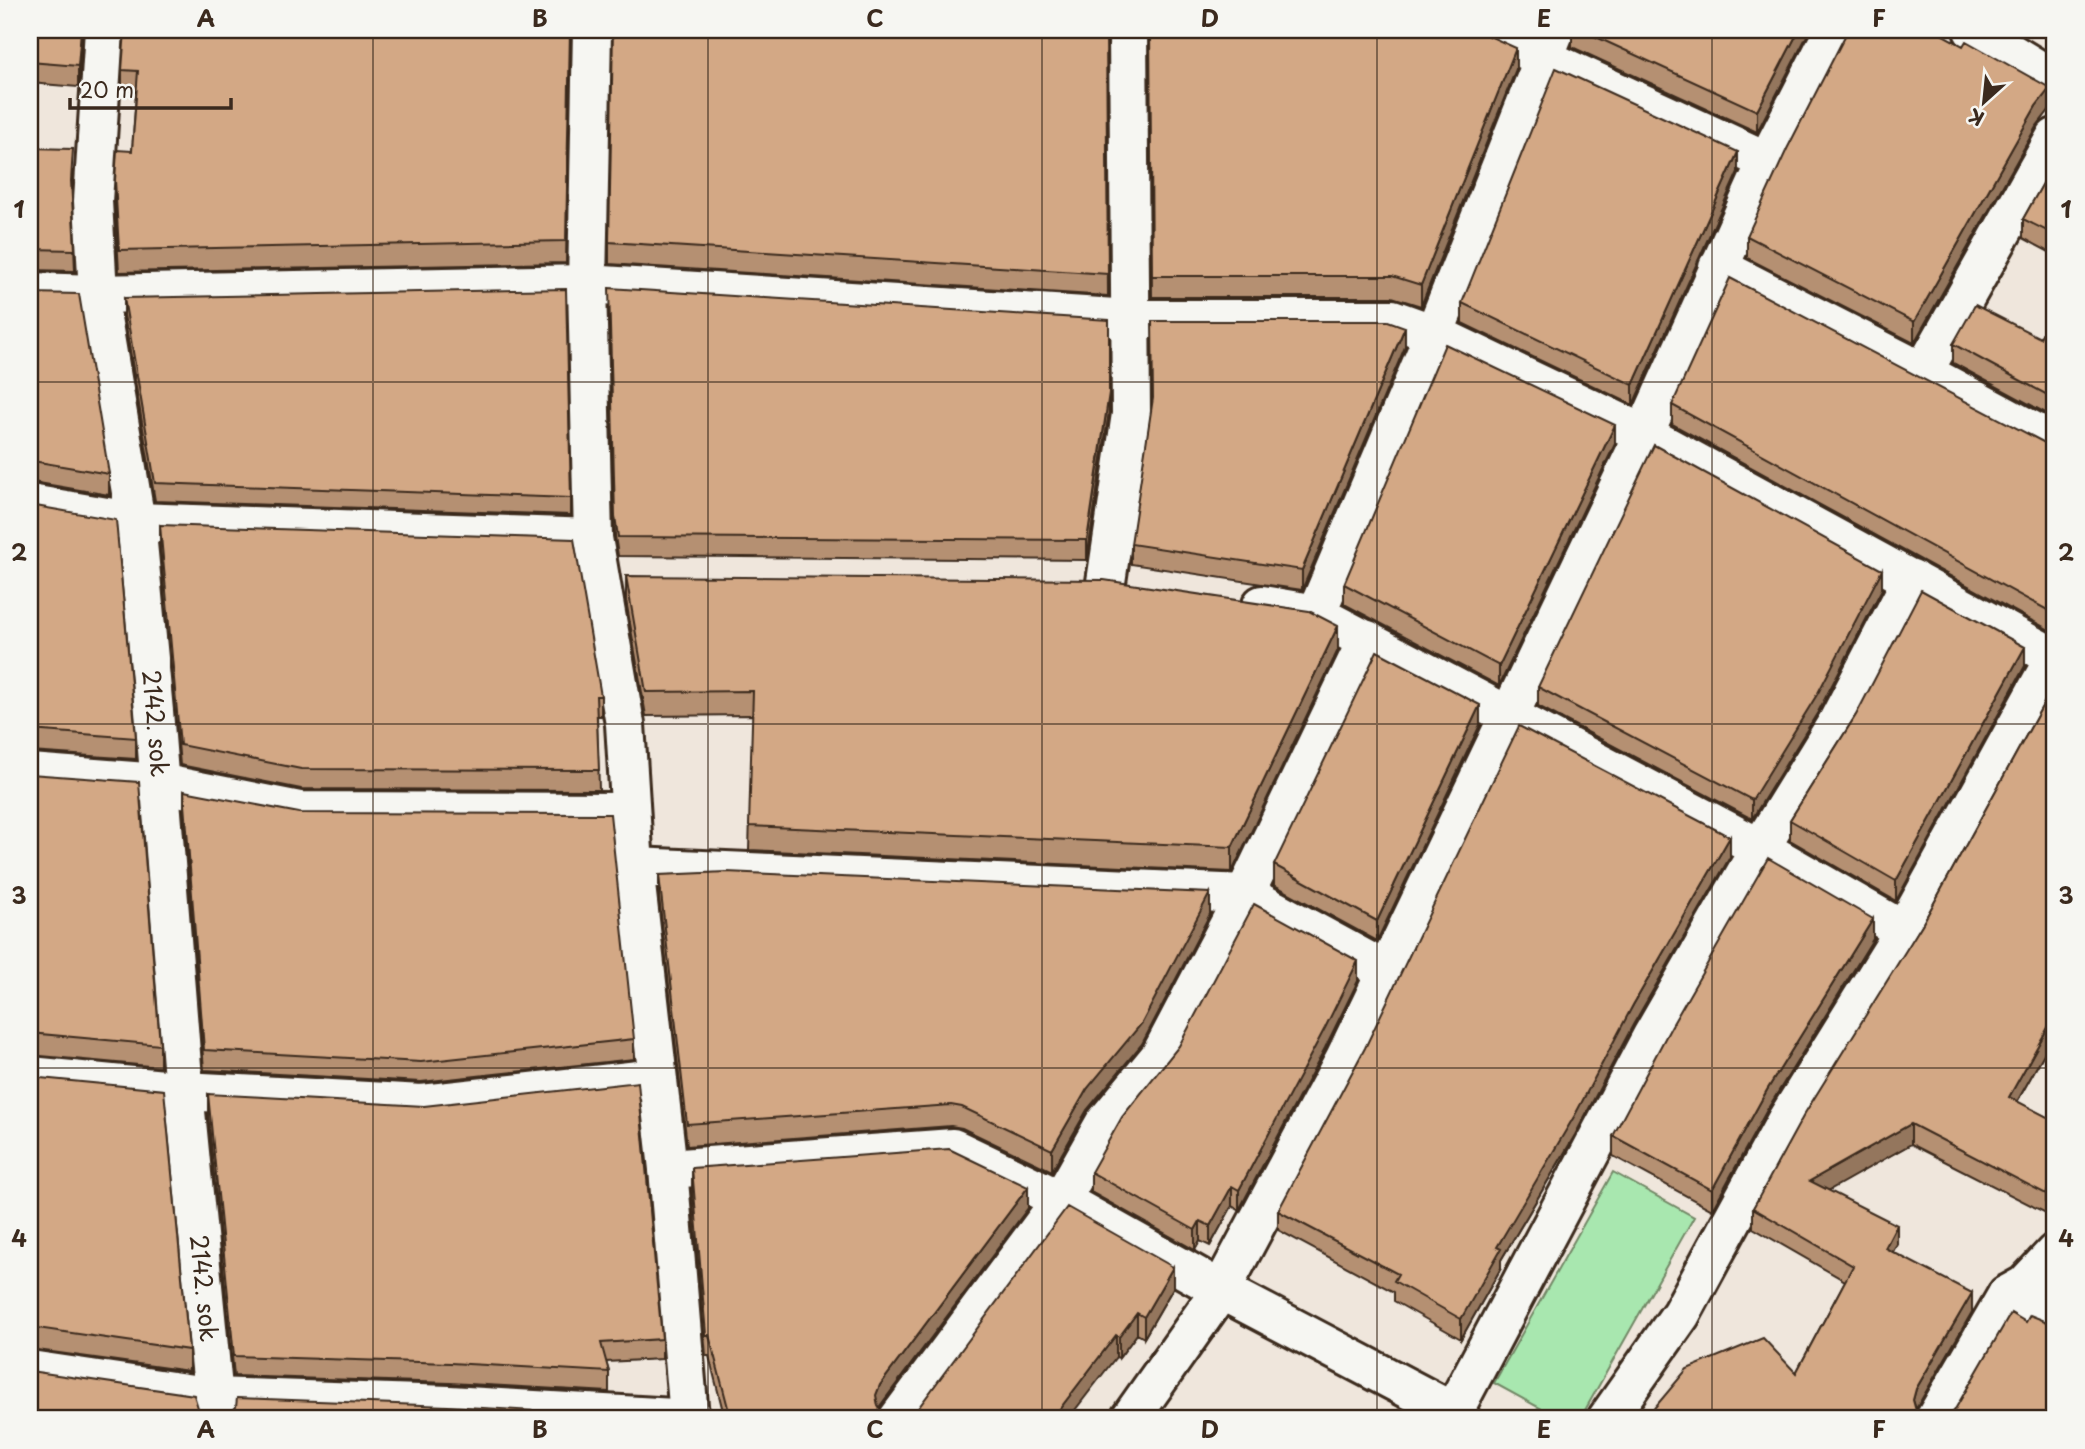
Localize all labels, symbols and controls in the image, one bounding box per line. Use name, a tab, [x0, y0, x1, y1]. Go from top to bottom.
text: A	[197, 0, 215, 35]
text: B	[532, 0, 548, 35]
text: C	[866, 0, 884, 35]
text: D	[1201, 0, 1219, 35]
text: E	[1537, 0, 1551, 35]
text: F	[1872, 0, 1886, 35]
scale bar	[70, 66, 231, 110]
north arrow	[1948, 66, 2018, 136]
text: 20 m	[80, 73, 134, 105]
text: K	[1963, 102, 1988, 134]
text: 1	[14, 191, 25, 226]
text: 1	[2061, 191, 2072, 226]
text: 2	[11, 534, 27, 569]
text: 2	[2058, 534, 2074, 569]
street label: 2142. sok	[134, 668, 179, 778]
text: 3	[11, 877, 27, 912]
text: 3	[2058, 877, 2074, 912]
text: 4	[11, 1220, 27, 1255]
text: 4	[2058, 1220, 2074, 1255]
street label: 2142. sok	[182, 1233, 228, 1343]
text: A	[197, 1411, 215, 1446]
text: B	[532, 1411, 548, 1446]
text: C	[866, 1411, 884, 1446]
text: D	[1201, 1411, 1219, 1446]
text: E	[1537, 1411, 1551, 1446]
text: F	[1872, 1411, 1886, 1446]

